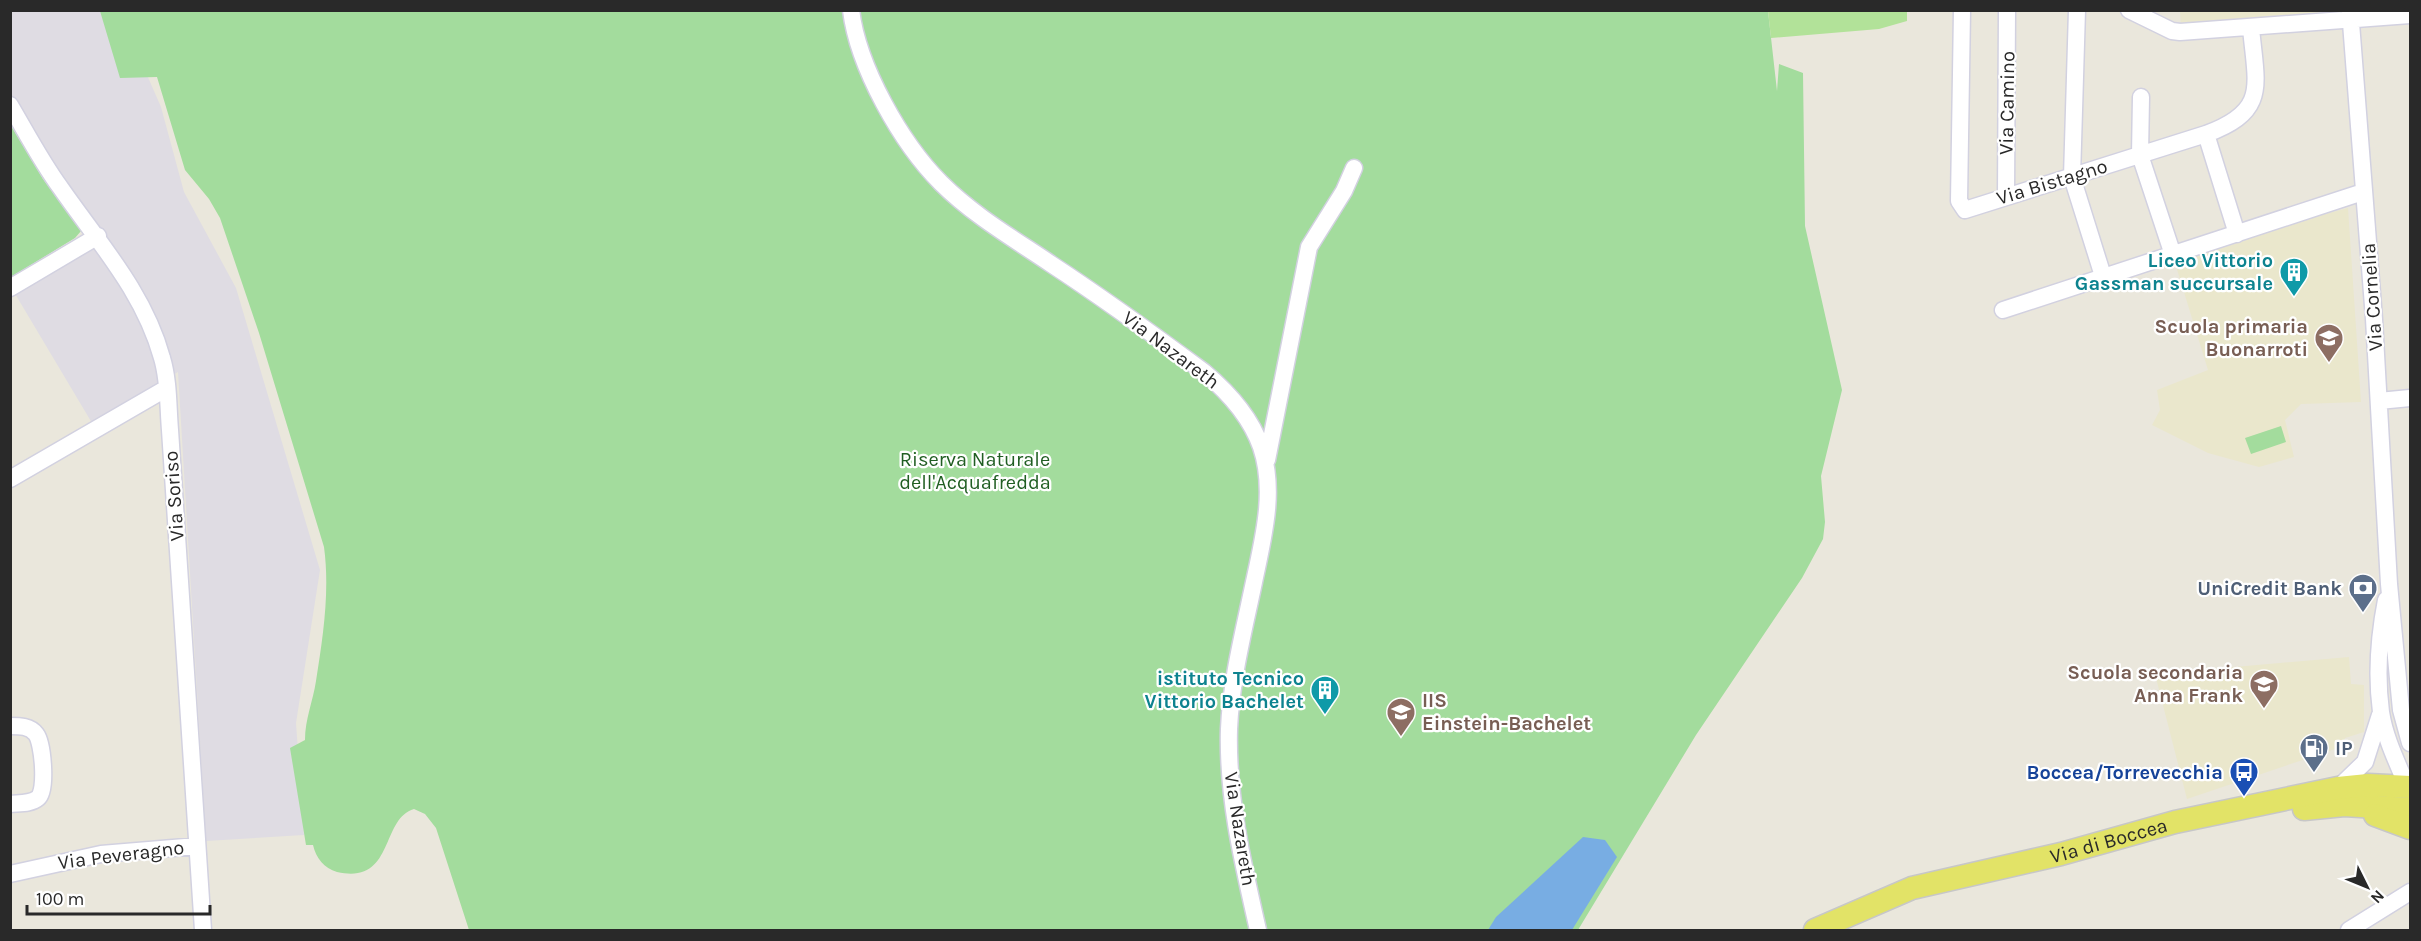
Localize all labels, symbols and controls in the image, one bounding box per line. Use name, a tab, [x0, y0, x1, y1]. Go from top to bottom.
street label: Via Camino	[1995, 51, 2019, 155]
street label: Via Bistagno	[1994, 154, 2110, 210]
street label: Via Cornelia	[2357, 242, 2387, 352]
place label: Liceo Vittorio Gassman succursale	[2075, 249, 2273, 295]
building icon: Liceo Vittorio Gassman succursale	[2278, 256, 2310, 298]
street label: Via Nazareth	[1118, 306, 1224, 394]
place label: Scuola primaria Buonarroti	[2155, 315, 2308, 361]
school or university icon: Scuola primaria Buonarroti	[2313, 322, 2345, 364]
park label: Riserva Naturale dell'Acquafredda	[899, 448, 1051, 494]
street label: Via Soriso	[159, 450, 189, 542]
bank icon: UniCredit Bank	[2347, 572, 2379, 614]
place label: UniCredit Bank	[2197, 577, 2342, 600]
place label: Scuola secondaria Anna Frank	[2067, 661, 2243, 707]
place label: istituto Tecnico Vittorio Bachelet	[1145, 667, 1304, 713]
school or university icon: Scuola secondaria Anna Frank	[2248, 668, 2280, 710]
building icon: istituto Tecnico Vittorio Bachelet	[1309, 674, 1341, 716]
place label: IIS Einstein-Bachelet	[1422, 689, 1591, 735]
school or university icon: IIS Einstein-Bachelet	[1385, 696, 1417, 738]
fuel station icon: IP	[2298, 732, 2330, 774]
place label: IP	[2335, 737, 2353, 760]
bus stop icon: Boccea/Torrevecchia	[2228, 756, 2260, 798]
place label: Boccea/Torrevecchia	[2026, 761, 2223, 784]
street label: Via Nazareth	[1220, 770, 1260, 888]
street label: Via di Boccea	[2048, 813, 2170, 868]
street label: Via Peveragno	[56, 836, 186, 874]
north arrow	[2337, 857, 2397, 917]
scale bar	[27, 878, 210, 916]
text: N	[2367, 886, 2388, 908]
text: 100 m	[36, 888, 84, 910]

